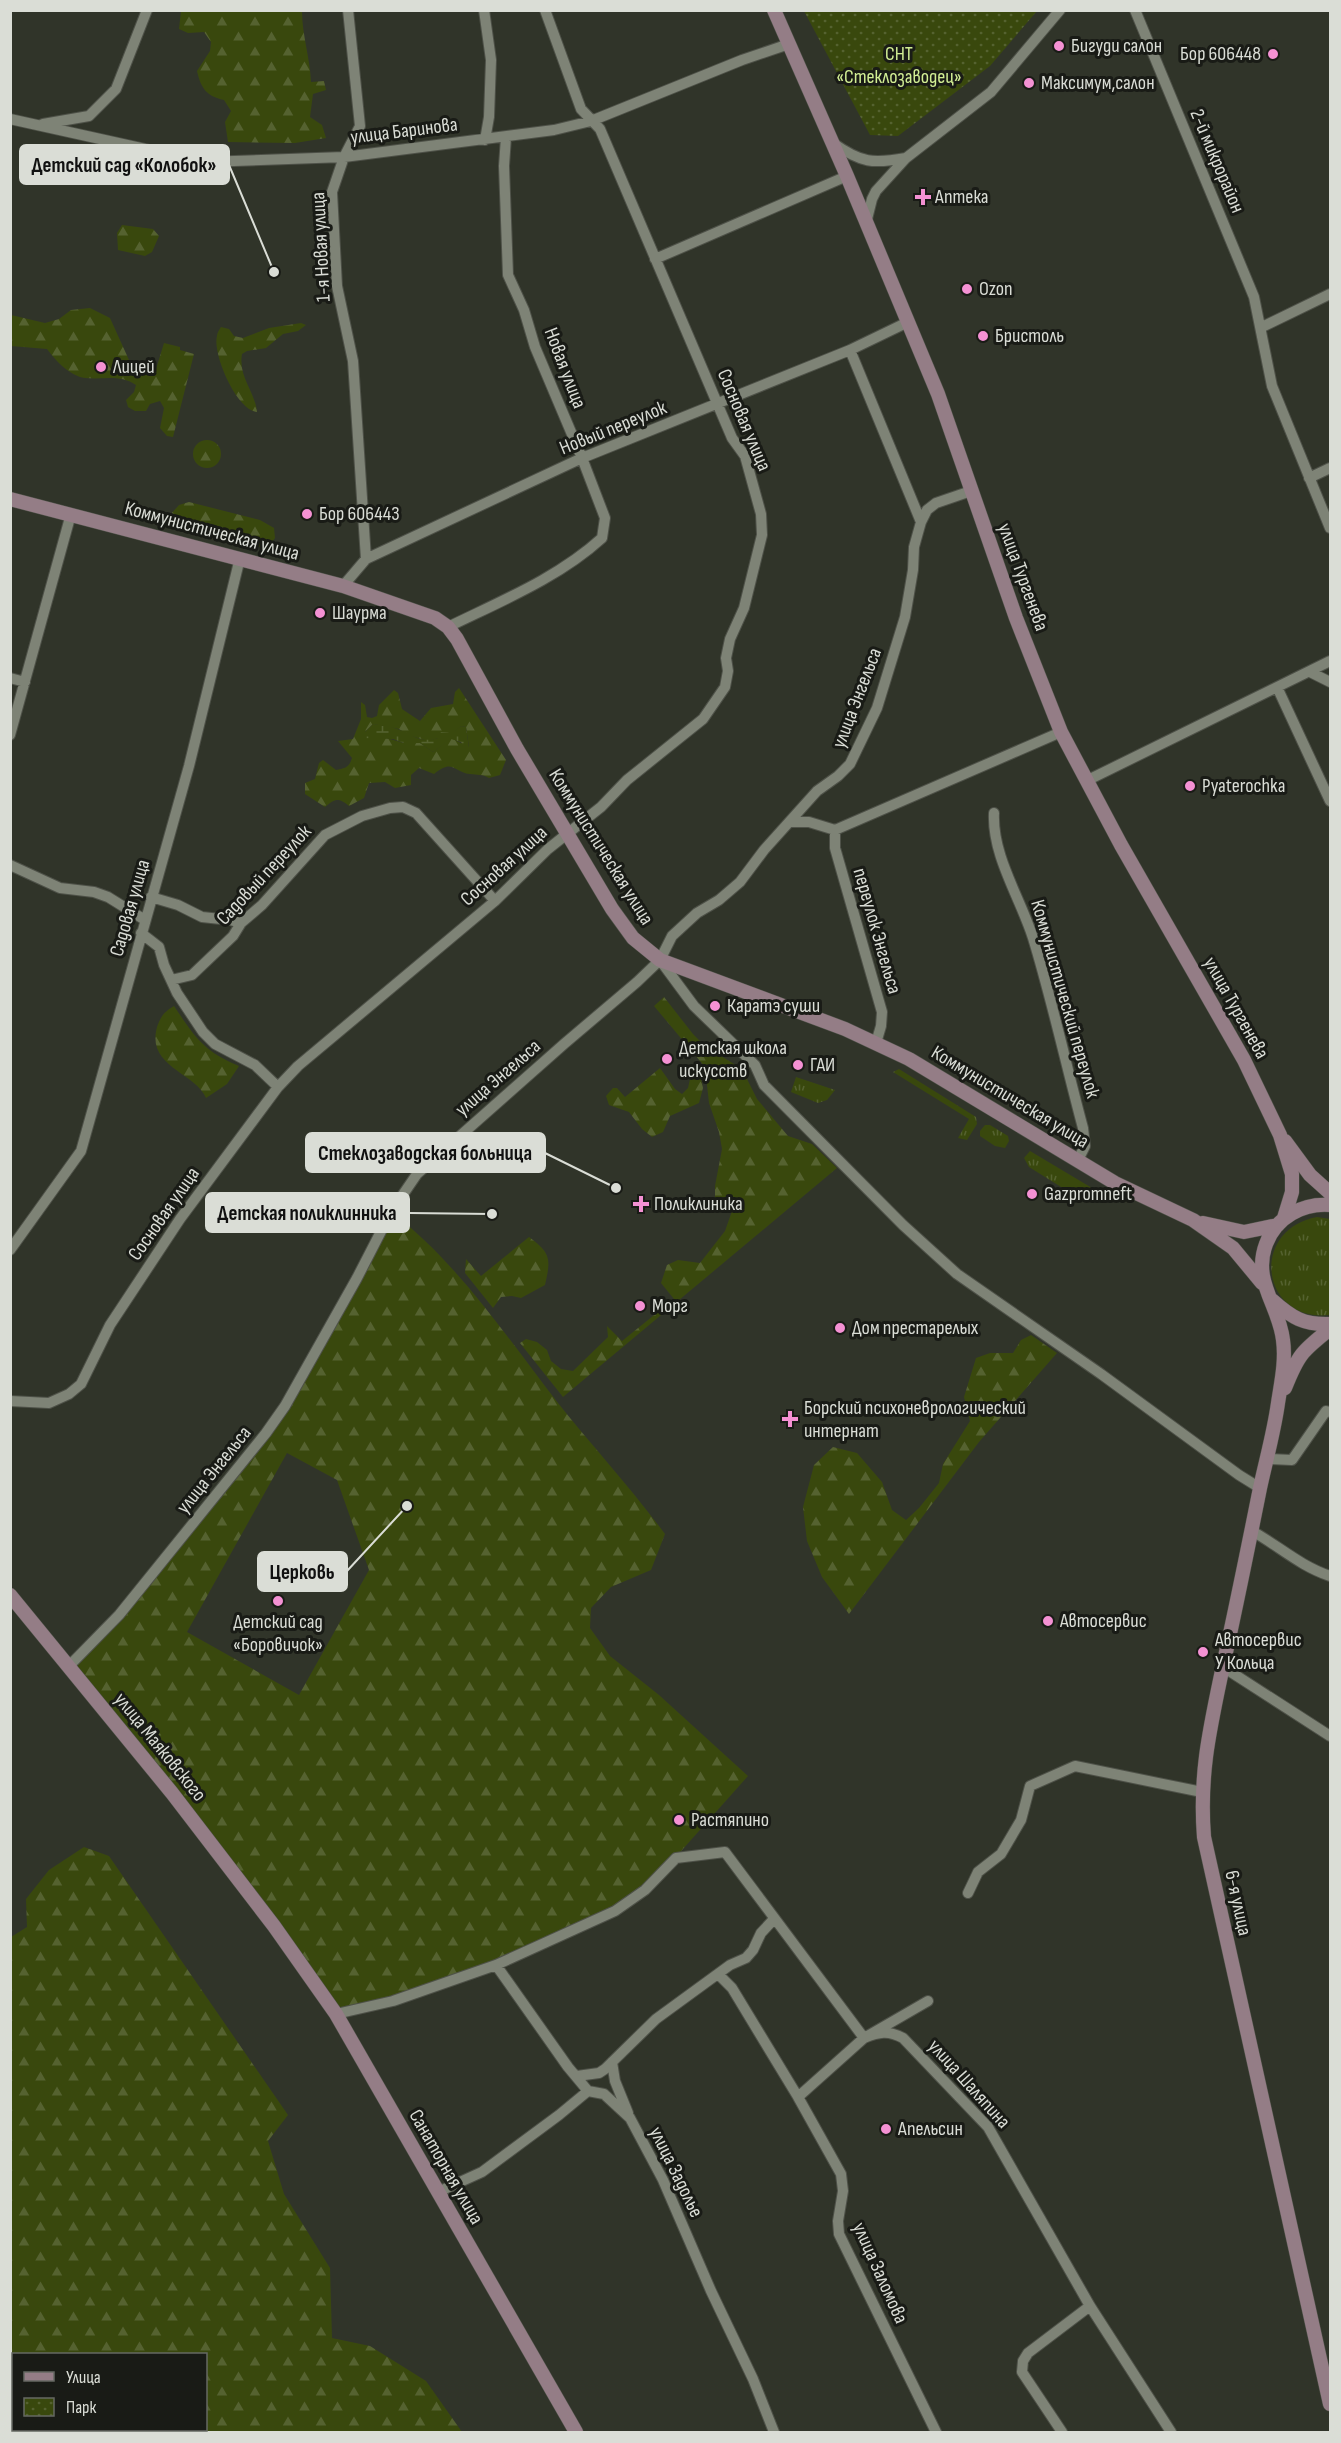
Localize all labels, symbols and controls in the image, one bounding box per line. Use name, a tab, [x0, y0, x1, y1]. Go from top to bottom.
place label: Бигуди салон	[1071, 34, 1162, 58]
marker: Бигуди салон	[1052, 39, 1066, 53]
park label: СНТ «Стеклозаводец»	[836, 42, 962, 89]
place label: Бор 606448	[1180, 42, 1261, 66]
marker: Бор 606448	[1266, 47, 1280, 61]
place label: Максимум,салон	[1041, 71, 1155, 95]
marker: Максимум,салон	[1022, 76, 1036, 90]
street label: 2-й микрорайон	[1184, 106, 1250, 216]
street label: улица Баринова	[349, 113, 459, 149]
callout: Детский сад «Колобок»	[20, 145, 229, 184]
text: Детский сад «Колобок»	[31, 153, 217, 178]
place label: Аптека	[934, 185, 989, 209]
marker: Аптека	[916, 190, 930, 204]
street label: 1-я Новая улица	[306, 191, 336, 303]
place label: Ozon	[979, 277, 1013, 301]
marker: Ozon	[960, 282, 974, 296]
street label: Новая улица	[539, 324, 591, 412]
place label: Бристоль	[995, 324, 1064, 348]
marker: Бристоль	[976, 329, 990, 343]
place label: Лицей	[112, 355, 155, 379]
marker: Лицей	[94, 360, 108, 374]
street label: Сосновая улица	[712, 365, 776, 475]
street label: Новый переулок	[556, 396, 670, 460]
street label: Коммунистическая улица	[122, 496, 302, 566]
place label: Бор 606443	[319, 502, 400, 526]
marker: Бор 606443	[300, 507, 314, 521]
street label: улица Тургенева	[992, 520, 1054, 634]
place label: Шаурма	[332, 601, 387, 625]
marker: Шаурма	[313, 606, 327, 620]
street label: улица Энгельса	[827, 645, 887, 751]
street label: Коммунистическая улица	[543, 765, 659, 929]
place label: Pyaterochka	[1202, 774, 1285, 798]
marker: Pyaterochka	[1183, 779, 1197, 793]
street label: Садовый переулок	[211, 820, 317, 930]
street label: Сосновая улица	[456, 821, 552, 911]
street label: Садовая улица	[105, 857, 155, 959]
street label: переулок Энгельса	[848, 865, 906, 997]
street label: Коммунистический переулок	[1025, 897, 1105, 1101]
street label: улица Тургенева	[1198, 953, 1274, 1063]
place label: Каратэ суши	[727, 994, 820, 1018]
marker: Каратэ суши	[708, 999, 722, 1013]
street label: улица Энгельса	[450, 1034, 546, 1122]
place label: Детская школа искусств	[679, 1036, 787, 1083]
street label: Коммунистическая улица	[927, 1041, 1093, 1153]
marker: Детская школа искусств	[660, 1052, 674, 1066]
place label: ГАИ	[810, 1053, 835, 1077]
marker: ГАИ	[791, 1058, 805, 1072]
callout: Стеклозаводская больница	[306, 1133, 545, 1172]
text: Стеклозаводская больница	[318, 1141, 532, 1166]
street label: Сосновая улица	[123, 1163, 205, 1265]
place label: Gazpromneft	[1044, 1182, 1132, 1206]
marker: Gazpromneft	[1025, 1187, 1039, 1201]
place label: Поликлиника	[654, 1192, 743, 1216]
callout: Детская поликлинника	[206, 1193, 409, 1232]
marker: Поликлиника	[632, 1195, 650, 1213]
text: Детская поликлинника	[217, 1201, 397, 1226]
place label: Морг	[652, 1294, 688, 1318]
marker: Морг	[633, 1299, 647, 1313]
place label: Дом престарелых	[852, 1316, 979, 1340]
marker: Дом престарелых	[833, 1321, 847, 1335]
place label: Борский психоневрологический интернат	[804, 1396, 1026, 1443]
marker: Борский психоневрологический интернат	[781, 1410, 799, 1428]
street label: улица Энгельса	[172, 1422, 256, 1518]
callout: Церковь	[258, 1552, 347, 1591]
text: Церковь	[269, 1560, 335, 1585]
marker: Детский сад «Боровичок»	[271, 1594, 285, 1608]
place label: Автосервис	[1059, 1609, 1147, 1633]
place label: Детский сад «Боровичок»	[233, 1610, 323, 1657]
marker: Автосервис	[1041, 1614, 1055, 1628]
place label: Автосервис У Кольца	[1214, 1628, 1302, 1675]
marker: Автосервис У Кольца	[1196, 1645, 1210, 1659]
street label: улица Маяковского	[109, 1688, 211, 1806]
place label: Растяпино	[691, 1808, 769, 1832]
marker: Растяпино	[672, 1813, 686, 1827]
street label: 6-я улица	[1219, 1868, 1257, 1938]
street label: улица Шаляпина	[923, 2035, 1015, 2133]
street label: Санаторная улица	[403, 2105, 489, 2229]
place label: Апельсин	[897, 2117, 963, 2141]
marker: Апельсин	[879, 2122, 893, 2136]
street label: улица Задолье	[644, 2123, 708, 2221]
street label: улица Заломова	[847, 2219, 913, 2327]
legend	[12, 2353, 207, 2431]
text: Улица	[66, 2367, 101, 2388]
text: Парк	[66, 2397, 97, 2418]

